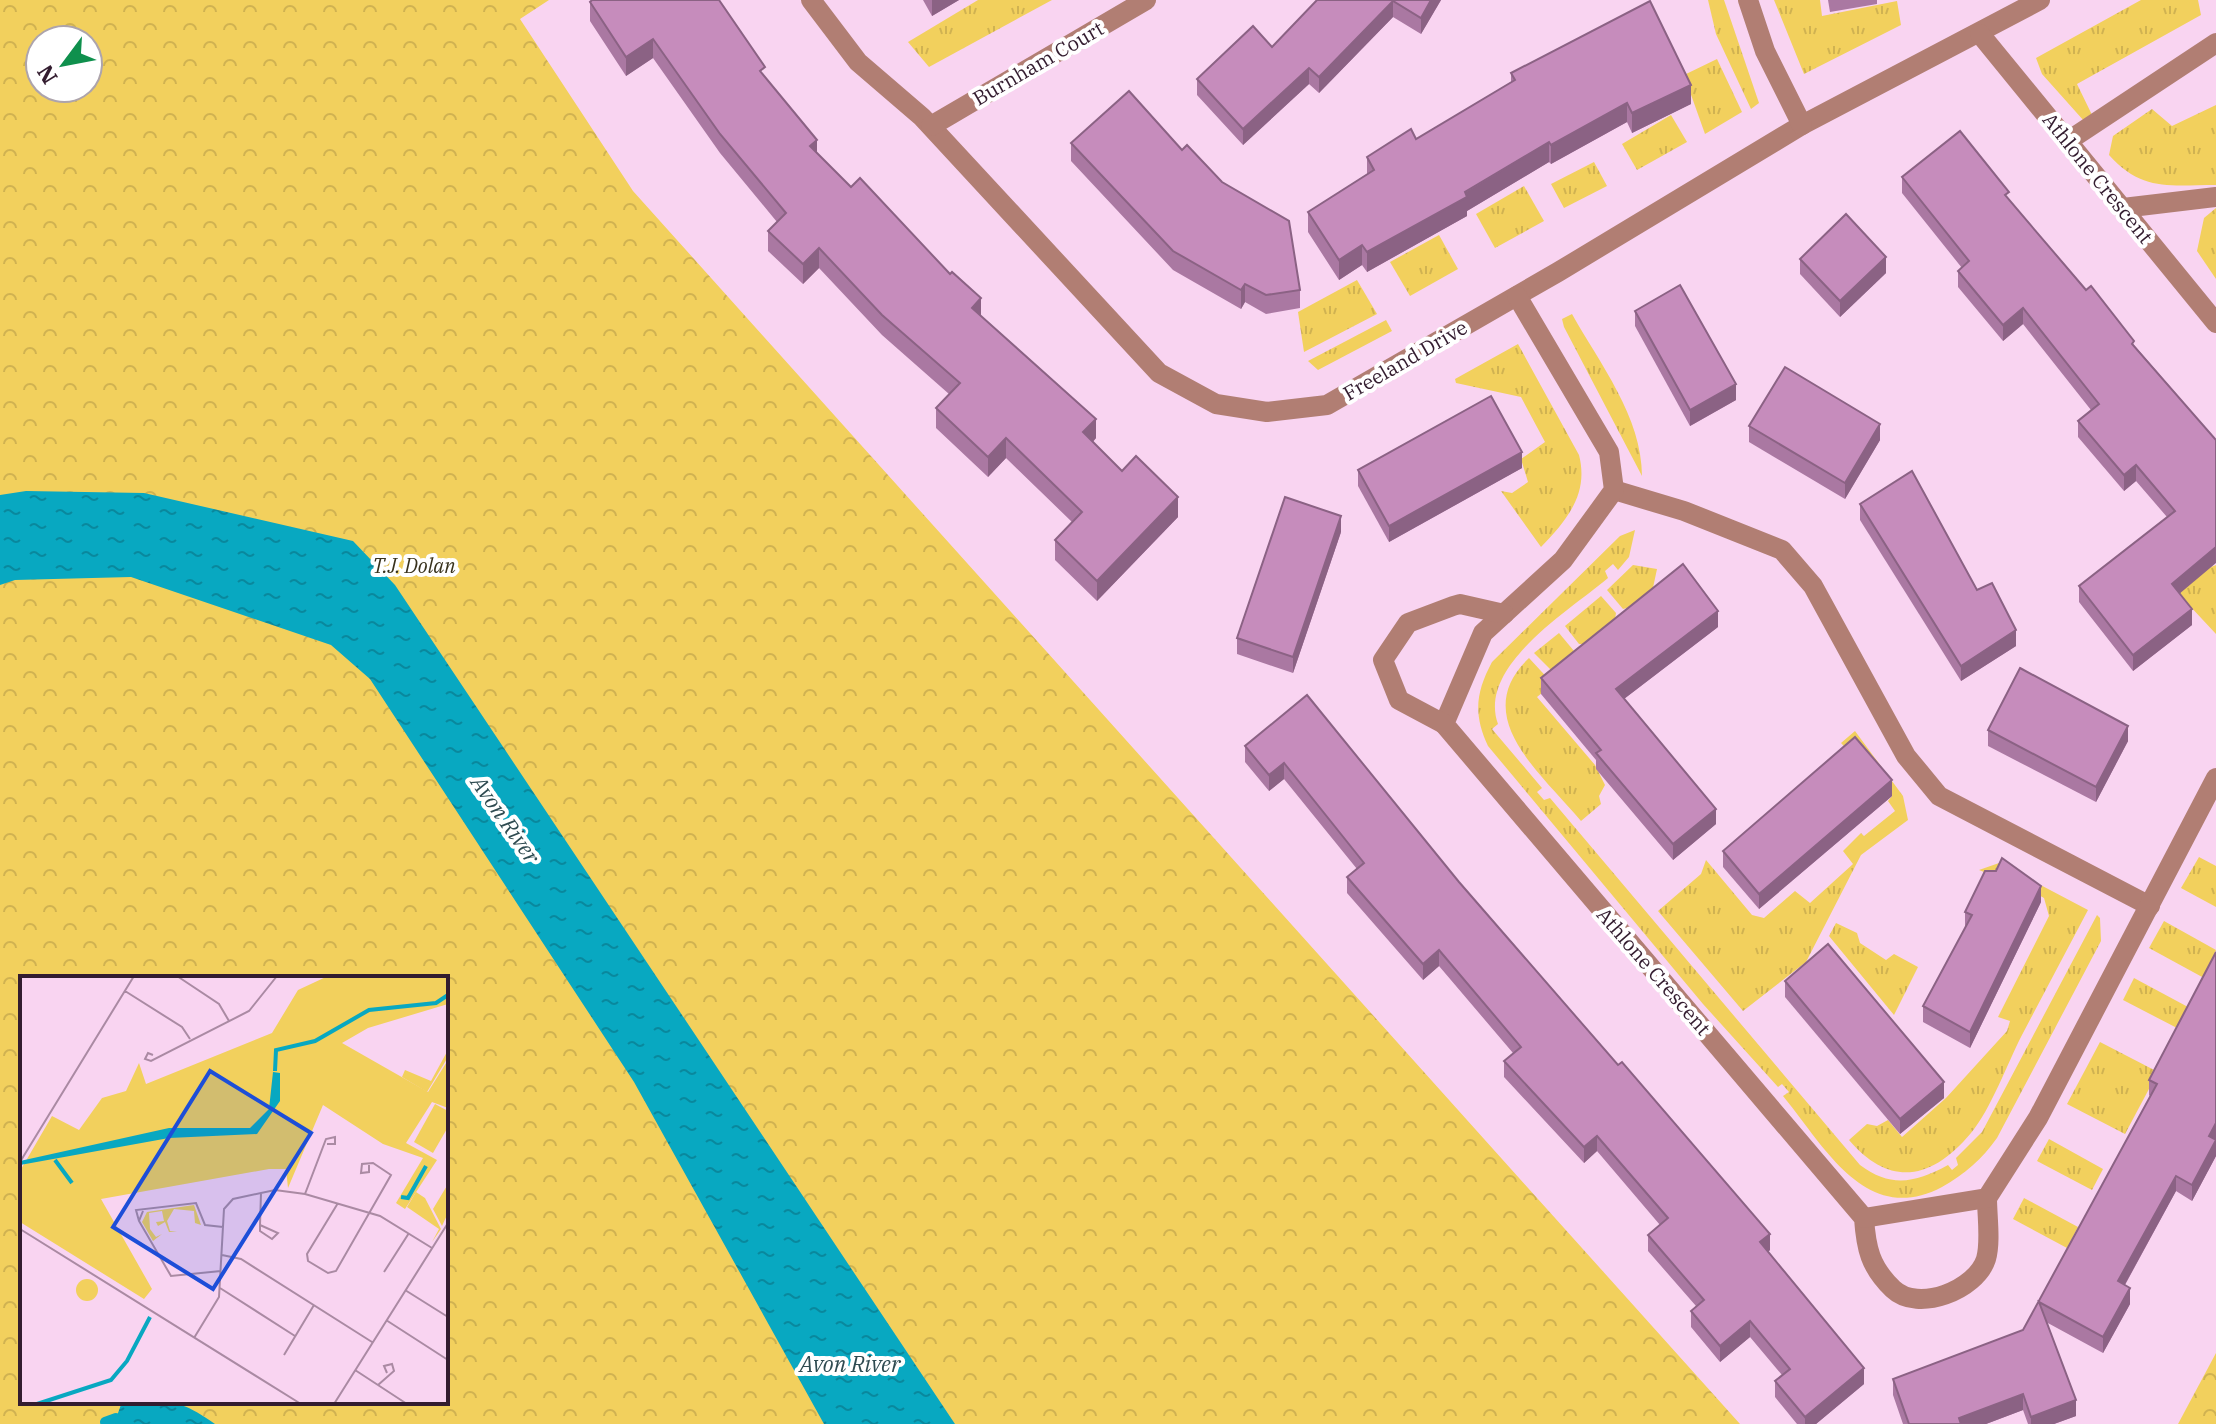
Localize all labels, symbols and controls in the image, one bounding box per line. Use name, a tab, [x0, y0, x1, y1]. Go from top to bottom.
street label: Burnham Court	[968, 15, 1108, 111]
north arrow	[24, 24, 104, 104]
text: N	[30, 60, 64, 90]
street label: Athlone Crescent	[2037, 107, 2159, 249]
street label: Freeland Drive	[1338, 313, 1472, 407]
park label: T.J. Dolan	[372, 552, 456, 579]
water label: Avon River	[464, 768, 548, 870]
street label: Athlone Crescent	[1591, 901, 1717, 1041]
inset map	[20, 976, 448, 1404]
water label: Avon River	[797, 1349, 902, 1378]

